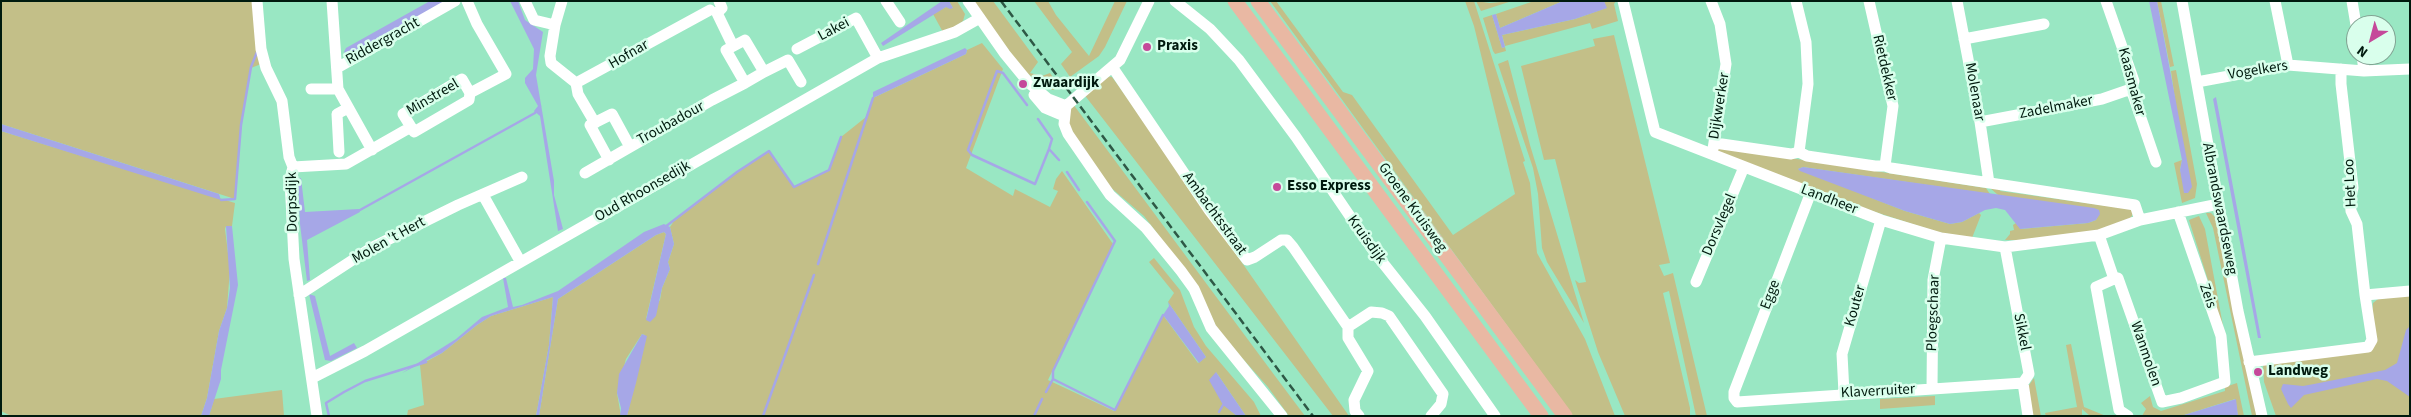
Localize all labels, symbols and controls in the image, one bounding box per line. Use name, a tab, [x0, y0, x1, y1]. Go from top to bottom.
street label: Riddergracht	[343, 14, 423, 70]
street label: Lakei	[815, 14, 853, 46]
north arrow	[2346, 15, 2396, 65]
street label: Rietdekker	[1868, 33, 1900, 103]
street label: Hofnar	[606, 36, 652, 74]
place label: Praxis	[1157, 38, 1198, 56]
text: N	[2353, 40, 2372, 62]
marker: Praxis	[1141, 41, 1153, 53]
street label: Kaasmaker	[2113, 46, 2149, 118]
street label: Vogelkers	[2227, 57, 2289, 85]
street label: Molenaar	[1960, 61, 1988, 123]
street label: Dijkwerker	[1706, 71, 1734, 141]
place label: Zwaardijk	[1033, 75, 1099, 93]
street label: Minstreel	[404, 76, 462, 120]
marker: Zwaardijk	[1017, 78, 1029, 90]
street label: Zadelmaker	[2018, 92, 2094, 124]
street label: Troubadour	[634, 98, 708, 150]
street label: Albrandswaardseweg	[2197, 142, 2241, 276]
street label: Oud Rhoonsedijk	[592, 157, 694, 227]
street label: Het Loo	[2341, 158, 2361, 208]
street label: Groene Kruisweg	[1374, 160, 1450, 256]
street label: Ambachtsstraat	[1178, 169, 1250, 259]
street label: Dorpsdijk	[283, 172, 303, 232]
place label: Esso Express	[1287, 178, 1371, 196]
marker: Esso Express	[1271, 181, 1283, 193]
street label: Landheer	[1798, 181, 1860, 219]
street label: Dorsvlegel	[1699, 191, 1741, 259]
street label: Kruisdijk	[1343, 212, 1389, 268]
street label: Molen 't Hert	[349, 214, 429, 268]
street label: Ploegschaar	[1924, 274, 1944, 352]
street label: Egge	[1757, 278, 1785, 312]
street label: Zeis	[2194, 281, 2220, 311]
street label: Kouter	[1842, 283, 1870, 329]
street label: Sikkel	[2009, 312, 2033, 352]
street label: Wanmolen	[2126, 319, 2164, 389]
place label: Landweg	[2268, 363, 2328, 381]
marker: Landweg	[2252, 366, 2264, 378]
street label: Klaverruiter	[1840, 381, 1916, 403]

